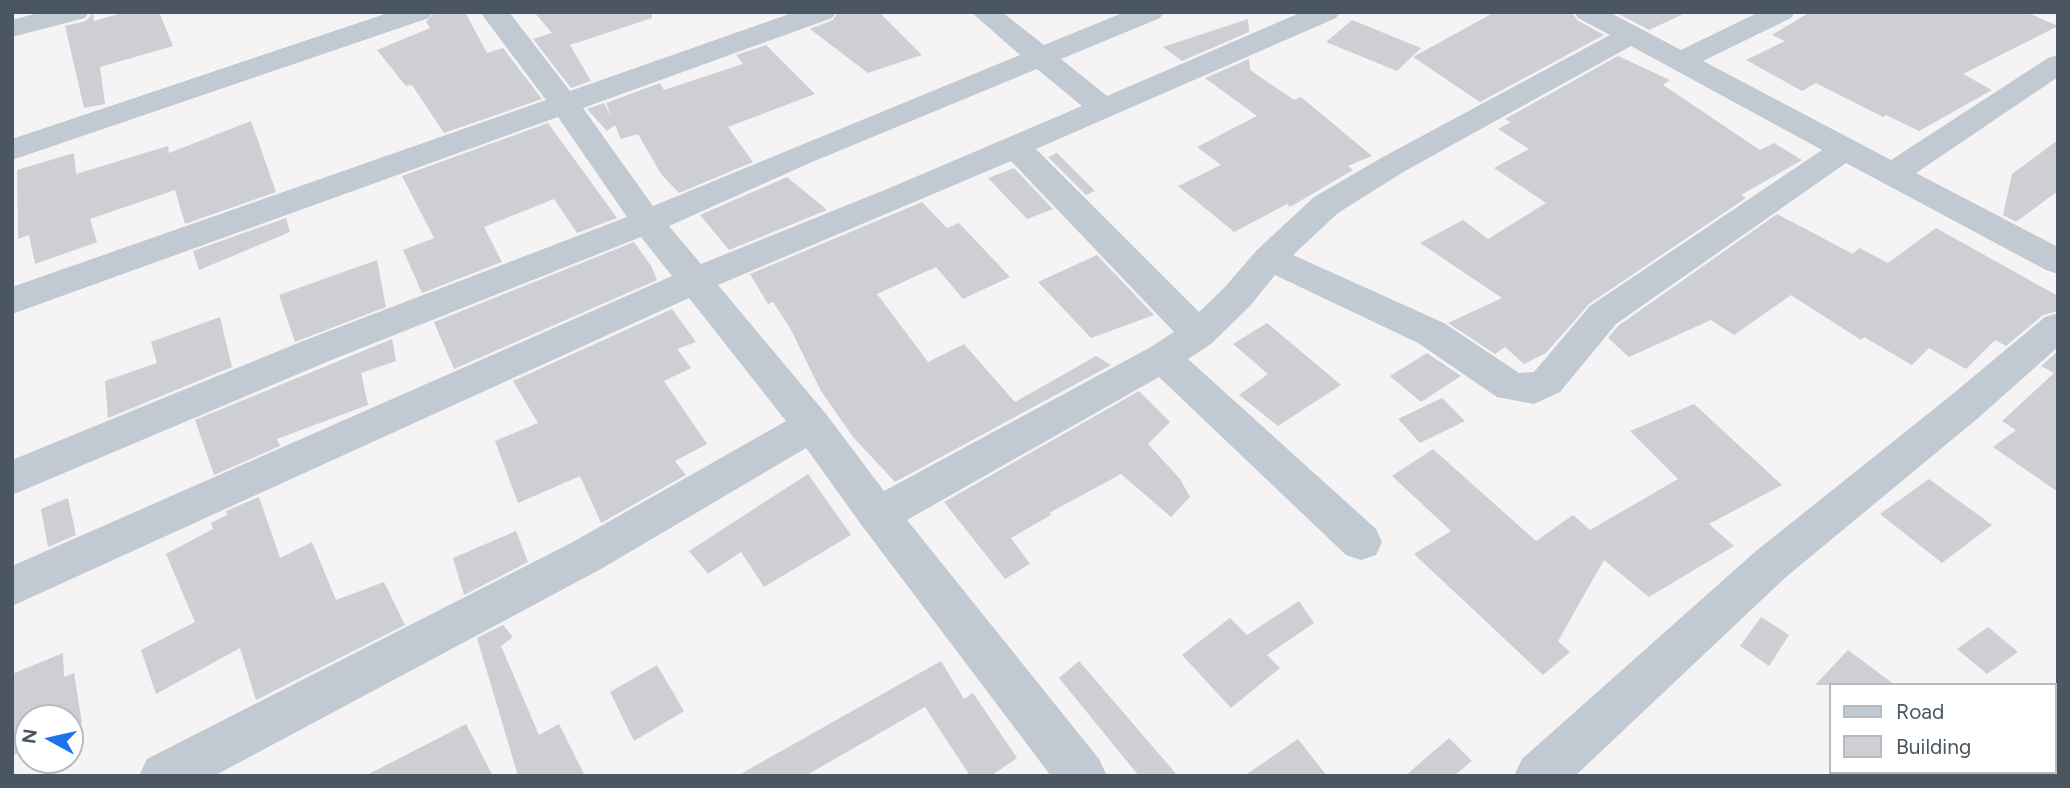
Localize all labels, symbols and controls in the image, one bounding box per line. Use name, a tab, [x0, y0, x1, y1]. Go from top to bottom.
legend	[1828, 683, 2056, 774]
text: Road	[1896, 699, 1944, 724]
north arrow	[14, 704, 84, 774]
text: N	[17, 727, 42, 745]
text: Building	[1896, 734, 1971, 759]

